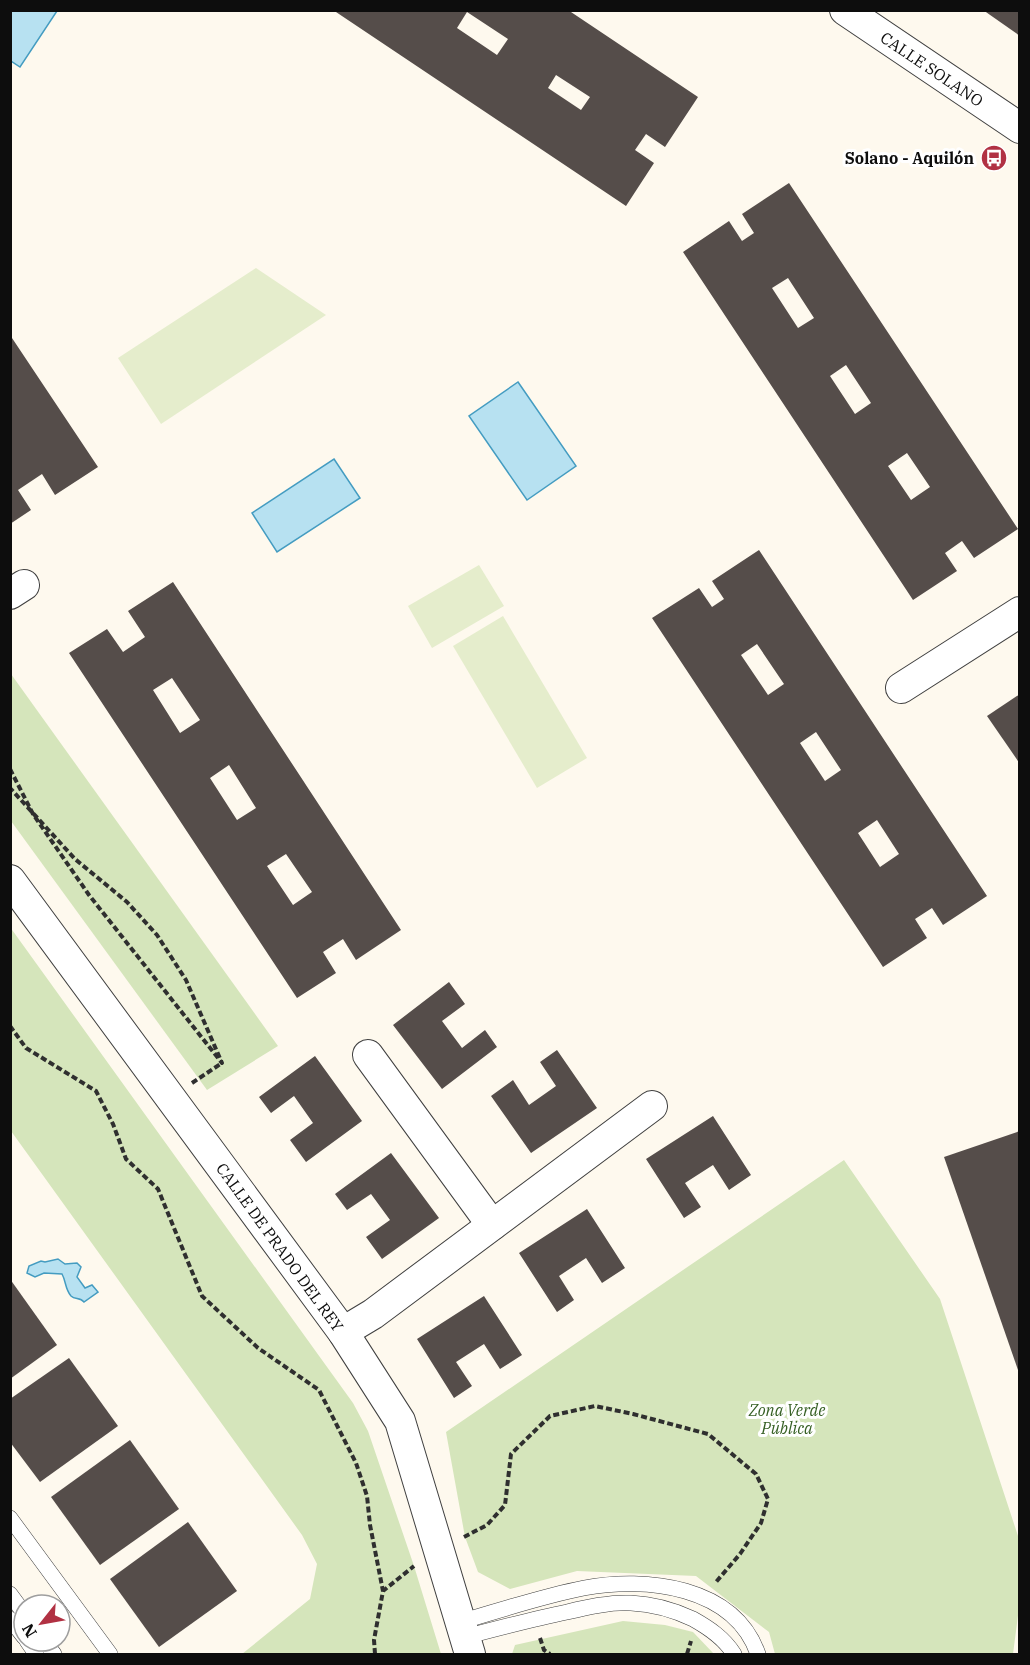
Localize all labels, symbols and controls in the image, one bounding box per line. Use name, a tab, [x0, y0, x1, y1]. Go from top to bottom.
street label: CALLE SOLANO	[877, 27, 987, 111]
bus stop icon: Solano - Aquilón	[979, 143, 1009, 173]
place label: Solano - Aquilón	[845, 148, 974, 168]
street label: CALLE DE PRADO DEL REY	[212, 1159, 348, 1335]
park label: Zona Verde Pública	[748, 1400, 825, 1438]
north arrow	[12, 1593, 72, 1653]
text: N	[17, 1620, 41, 1641]

